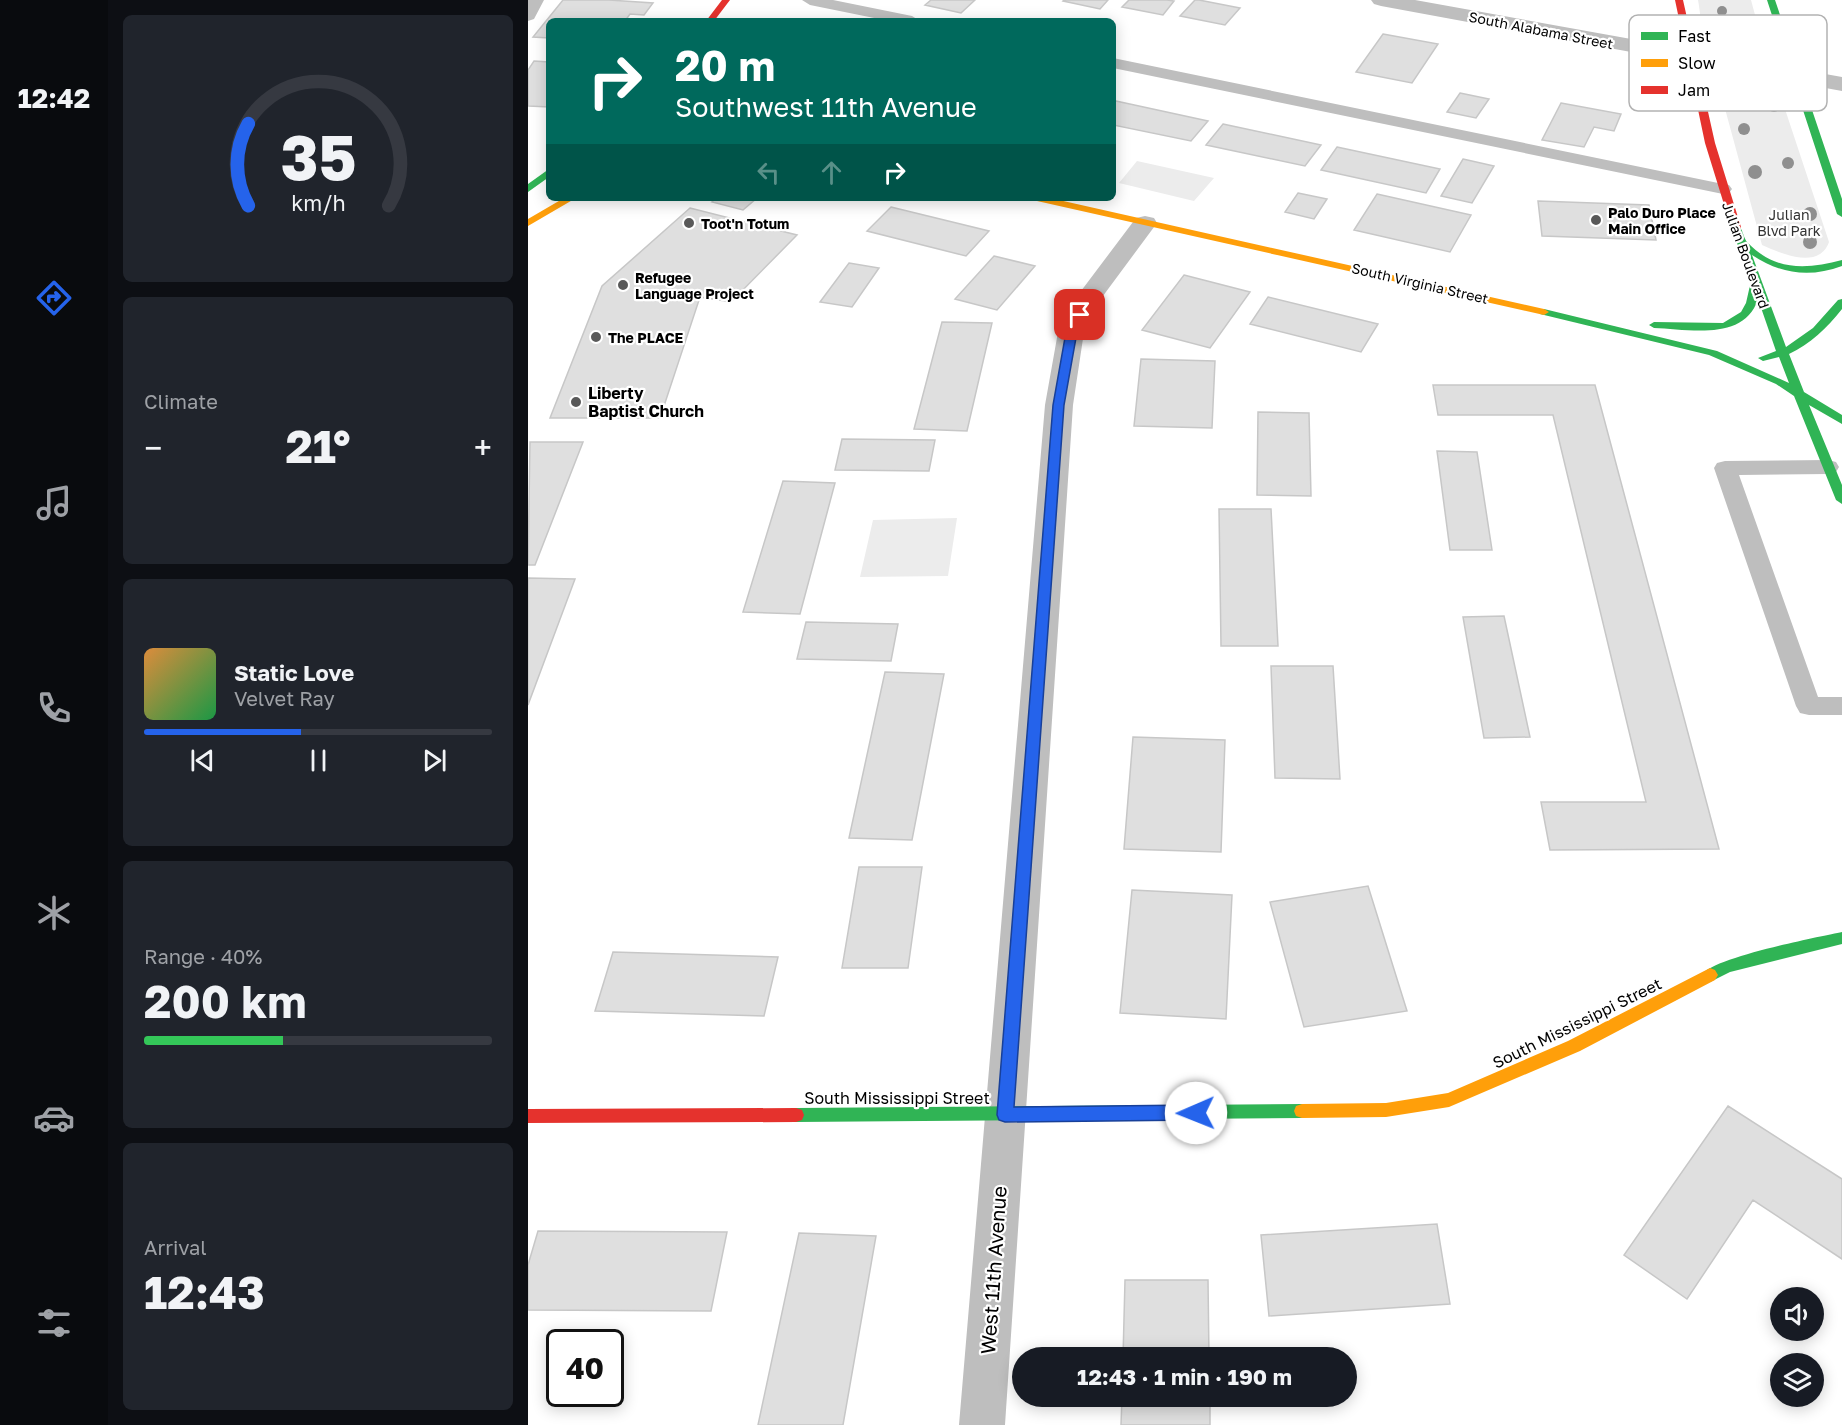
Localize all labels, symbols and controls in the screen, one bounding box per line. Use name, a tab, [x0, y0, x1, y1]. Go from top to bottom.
street label: South Alabama Street	[1467, 8, 1615, 52]
legend	[1629, 15, 1827, 111]
text: Fast	[1678, 26, 1711, 46]
text: 20 m	[675, 40, 775, 90]
icon: right	[576, 42, 654, 120]
text: Slow	[1678, 53, 1716, 73]
text: Jam	[1678, 80, 1710, 100]
text: 12:42	[18, 82, 90, 114]
text: Southwest 11th Avenue	[675, 91, 977, 123]
text: 35	[280, 119, 356, 194]
icon: left	[752, 156, 785, 189]
icon: ahead	[815, 156, 848, 189]
icon: right	[878, 156, 911, 189]
text: km/h	[291, 190, 345, 216]
street label: Julian Boulevard	[1719, 199, 1773, 311]
place label: Palo Duro Place Main Office	[1608, 204, 1716, 237]
park label: Julian Blvd Park	[1757, 206, 1821, 239]
marker: Palo Duro Place Main Office	[1589, 213, 1603, 227]
place label: Toot'n Totum	[701, 215, 789, 232]
marker: Toot'n Totum	[682, 216, 696, 230]
street label: South Virginia Street	[1350, 259, 1490, 307]
place label: Refugee Language Project	[635, 269, 754, 302]
icon: directions	[33, 277, 75, 319]
marker: Refugee Language Project	[616, 278, 630, 292]
pin	[1054, 289, 1105, 340]
icon: arrive	[1063, 298, 1096, 331]
place label: The PLACE	[608, 329, 684, 346]
marker: The PLACE	[589, 330, 603, 344]
place label: Liberty Baptist Church	[588, 383, 704, 421]
text: Climate	[144, 389, 218, 413]
marker: Liberty Baptist Church	[569, 395, 583, 409]
text: 21°	[285, 419, 351, 473]
text: −	[144, 428, 162, 467]
text: +	[474, 428, 492, 467]
icon: music	[33, 482, 75, 524]
text: Static Love	[234, 659, 354, 686]
text: Velvet Ray	[234, 686, 335, 710]
icon: phone	[33, 687, 75, 729]
icon: previous	[186, 744, 219, 777]
icon: pause	[302, 744, 335, 777]
icon: next	[418, 744, 451, 777]
icon: climate	[33, 892, 75, 934]
text: Range · 40%	[144, 944, 262, 968]
street label: South Mississippi Street	[1489, 973, 1665, 1073]
text: 200 km	[144, 974, 307, 1028]
position arrow	[1164, 1081, 1228, 1145]
street label: South Mississippi Street	[804, 1088, 990, 1108]
icon: car	[33, 1097, 75, 1139]
street label: West 11th Avenue	[975, 1185, 1011, 1355]
text: Arrival	[144, 1235, 207, 1259]
text: 12:43	[144, 1265, 265, 1319]
map controls	[1770, 1287, 1824, 1407]
button: sound	[1770, 1287, 1824, 1341]
icon: filters	[33, 1302, 75, 1344]
speed limit sign: 40	[546, 1329, 624, 1407]
button: layers	[1770, 1353, 1824, 1407]
text: 12:43 · 1 min · 190 m	[1077, 1363, 1292, 1390]

